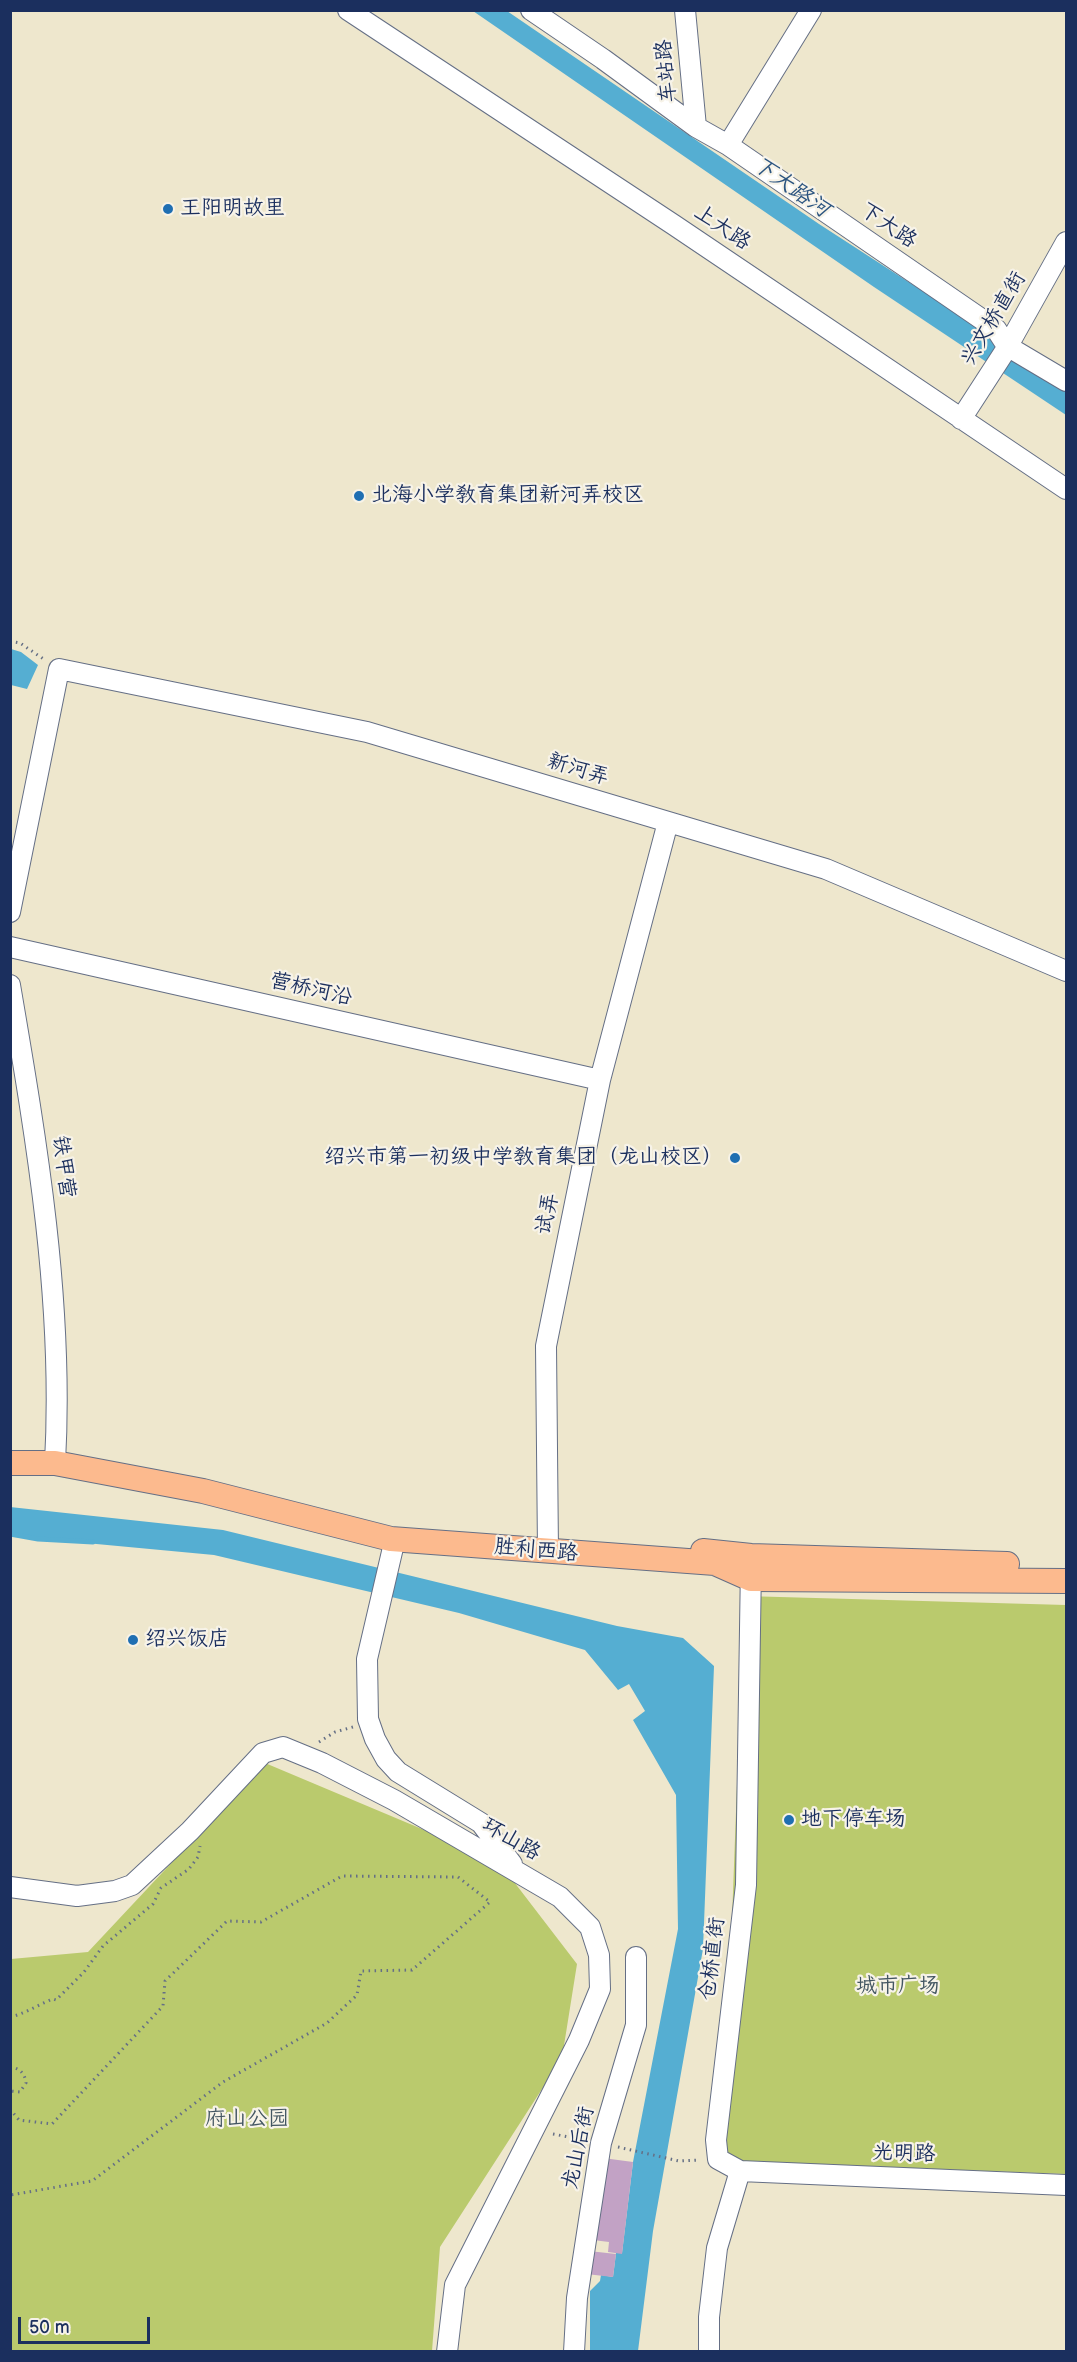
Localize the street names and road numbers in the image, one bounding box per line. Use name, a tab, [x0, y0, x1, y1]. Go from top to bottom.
street label: 车站路	[652, 39, 682, 103]
street label: 下大路	[855, 198, 921, 254]
street label: 上大路	[689, 200, 755, 256]
street label: 兴文桥直街	[956, 268, 1032, 370]
street label: 新河弄	[544, 749, 612, 791]
street label: 营桥河沿	[267, 968, 355, 1012]
street label: 铁甲营	[47, 1134, 79, 1200]
street label: 试弄	[531, 1191, 565, 1237]
street label: 胜利西路	[493, 1535, 579, 1567]
street label: 环山路	[477, 1813, 545, 1867]
street label: 仓桥直街	[695, 1916, 731, 2002]
street label: 龙山后街	[558, 2104, 600, 2192]
street label: 光明路	[872, 2140, 936, 2168]

